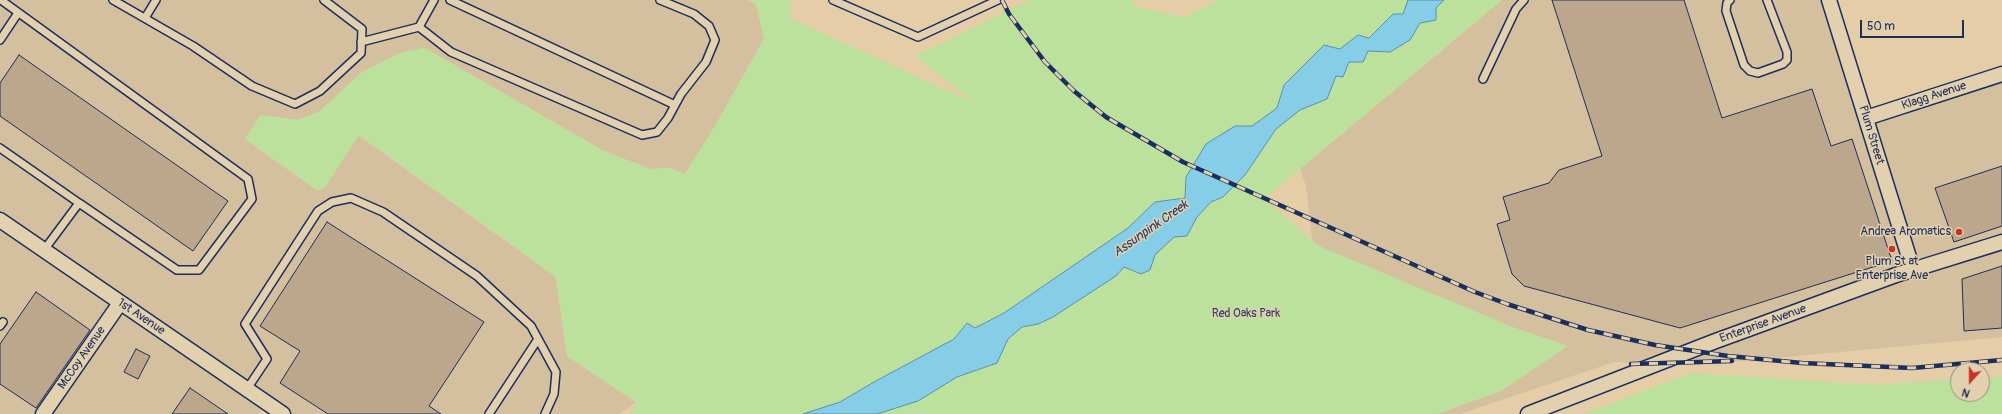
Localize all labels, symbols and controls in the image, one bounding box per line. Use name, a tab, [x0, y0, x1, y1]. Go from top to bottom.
scale bar	[1862, 12, 1966, 38]
text: 50 m	[1867, 19, 1895, 34]
street label: Klagg Avenue	[1900, 79, 1968, 113]
street label: Plum Street	[1855, 104, 1887, 166]
water label: Assunpink Creek	[1110, 197, 1192, 261]
place label: Andrea Aromatics	[1860, 225, 1951, 239]
marker: Andrea Aromatics	[1954, 227, 1964, 237]
marker: Plum St at Enterprise Ave	[1887, 244, 1897, 254]
place label: Plum St at Enterprise Ave	[1856, 255, 1928, 283]
street label: 1st Avenue	[114, 296, 168, 338]
street label: Enterprise Avenue	[1718, 302, 1808, 346]
park label: Red Oaks Park	[1212, 307, 1280, 321]
street label: McCoy Avenue	[55, 324, 109, 392]
north arrow	[1950, 362, 1990, 402]
text: N	[1960, 385, 1972, 400]

